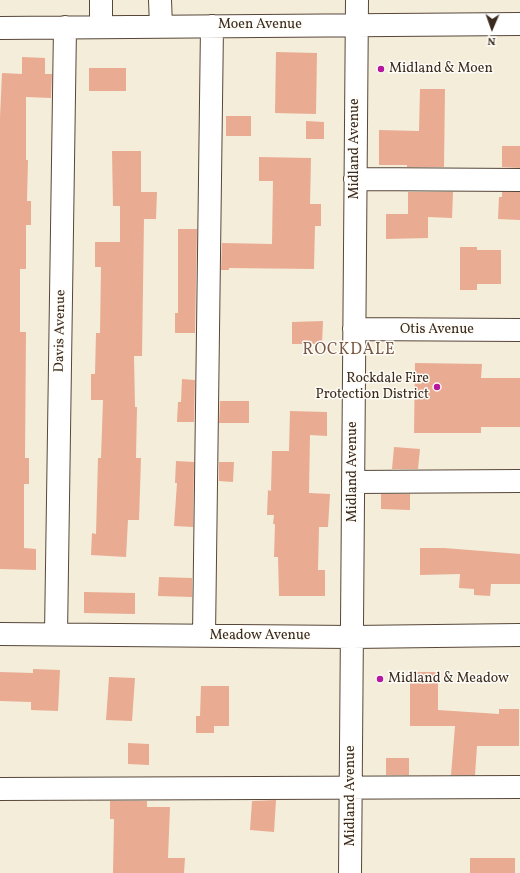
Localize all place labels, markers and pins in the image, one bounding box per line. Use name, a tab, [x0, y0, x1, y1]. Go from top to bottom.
place label: Midland & Moen	[389, 61, 493, 77]
marker: Midland & Moen	[376, 64, 386, 74]
place label: Rockdale Fire Protection District	[316, 371, 429, 404]
marker: Rockdale Fire Protection District	[432, 382, 442, 392]
place label: Midland & Meadow	[388, 671, 509, 687]
marker: Midland & Meadow	[375, 674, 385, 684]

